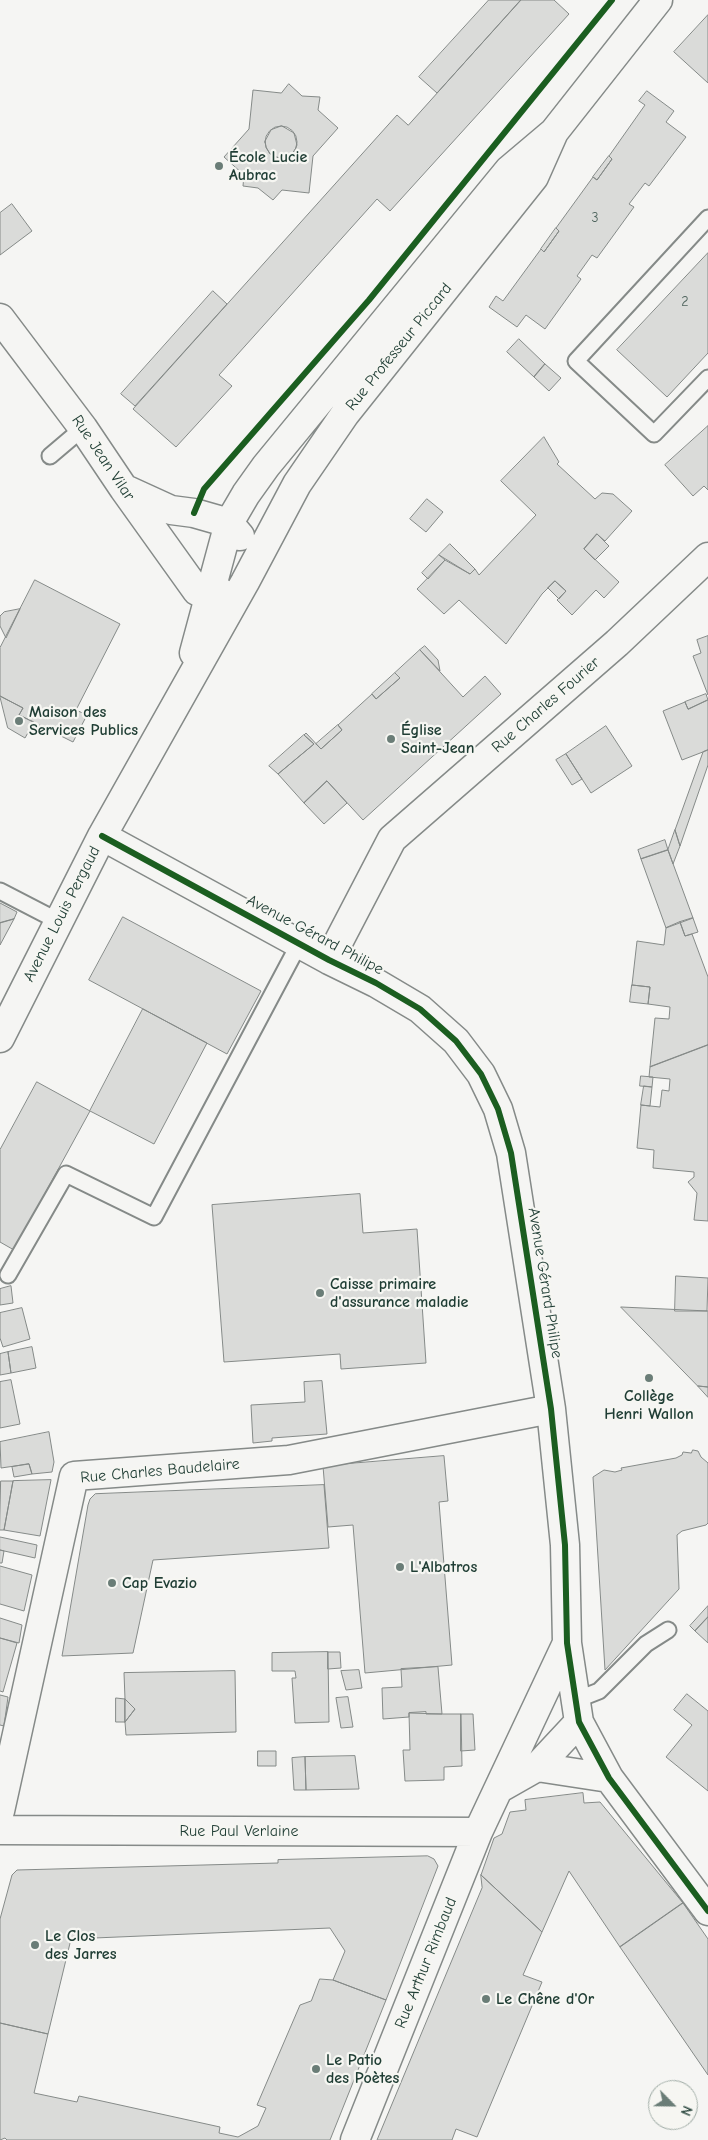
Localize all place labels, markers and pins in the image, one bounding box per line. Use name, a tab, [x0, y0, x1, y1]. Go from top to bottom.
place label: École Lucie Aubrac	[229, 147, 307, 185]
marker: École Lucie Aubrac	[213, 160, 225, 172]
place label: Maison des Services Publics	[29, 702, 138, 740]
marker: Maison des Services Publics	[13, 715, 25, 727]
place label: Église Saint-Jean	[401, 720, 474, 758]
marker: Église Saint-Jean	[385, 733, 397, 745]
place label: Caisse primaire d'assurance maladie	[330, 1274, 468, 1312]
marker: Caisse primaire d'assurance maladie	[314, 1287, 326, 1299]
marker: Collège Henri Wallon	[643, 1372, 655, 1384]
place label: Collège Henri Wallon	[604, 1386, 694, 1424]
place label: L'Albatros	[410, 1557, 477, 1577]
marker: L'Albatros	[394, 1561, 406, 1573]
place label: Cap Evazio	[122, 1573, 197, 1593]
marker: Cap Evazio	[106, 1577, 118, 1589]
place label: Le Clos des Jarres	[45, 1926, 116, 1964]
marker: Le Clos des Jarres	[29, 1939, 41, 1951]
place label: Le Chêne d'Or	[496, 1989, 594, 2009]
marker: Le Chêne d'Or	[480, 1993, 492, 2005]
place label: Le Patio des Poètes	[326, 2050, 399, 2088]
marker: Le Patio des Poètes	[310, 2063, 322, 2075]

